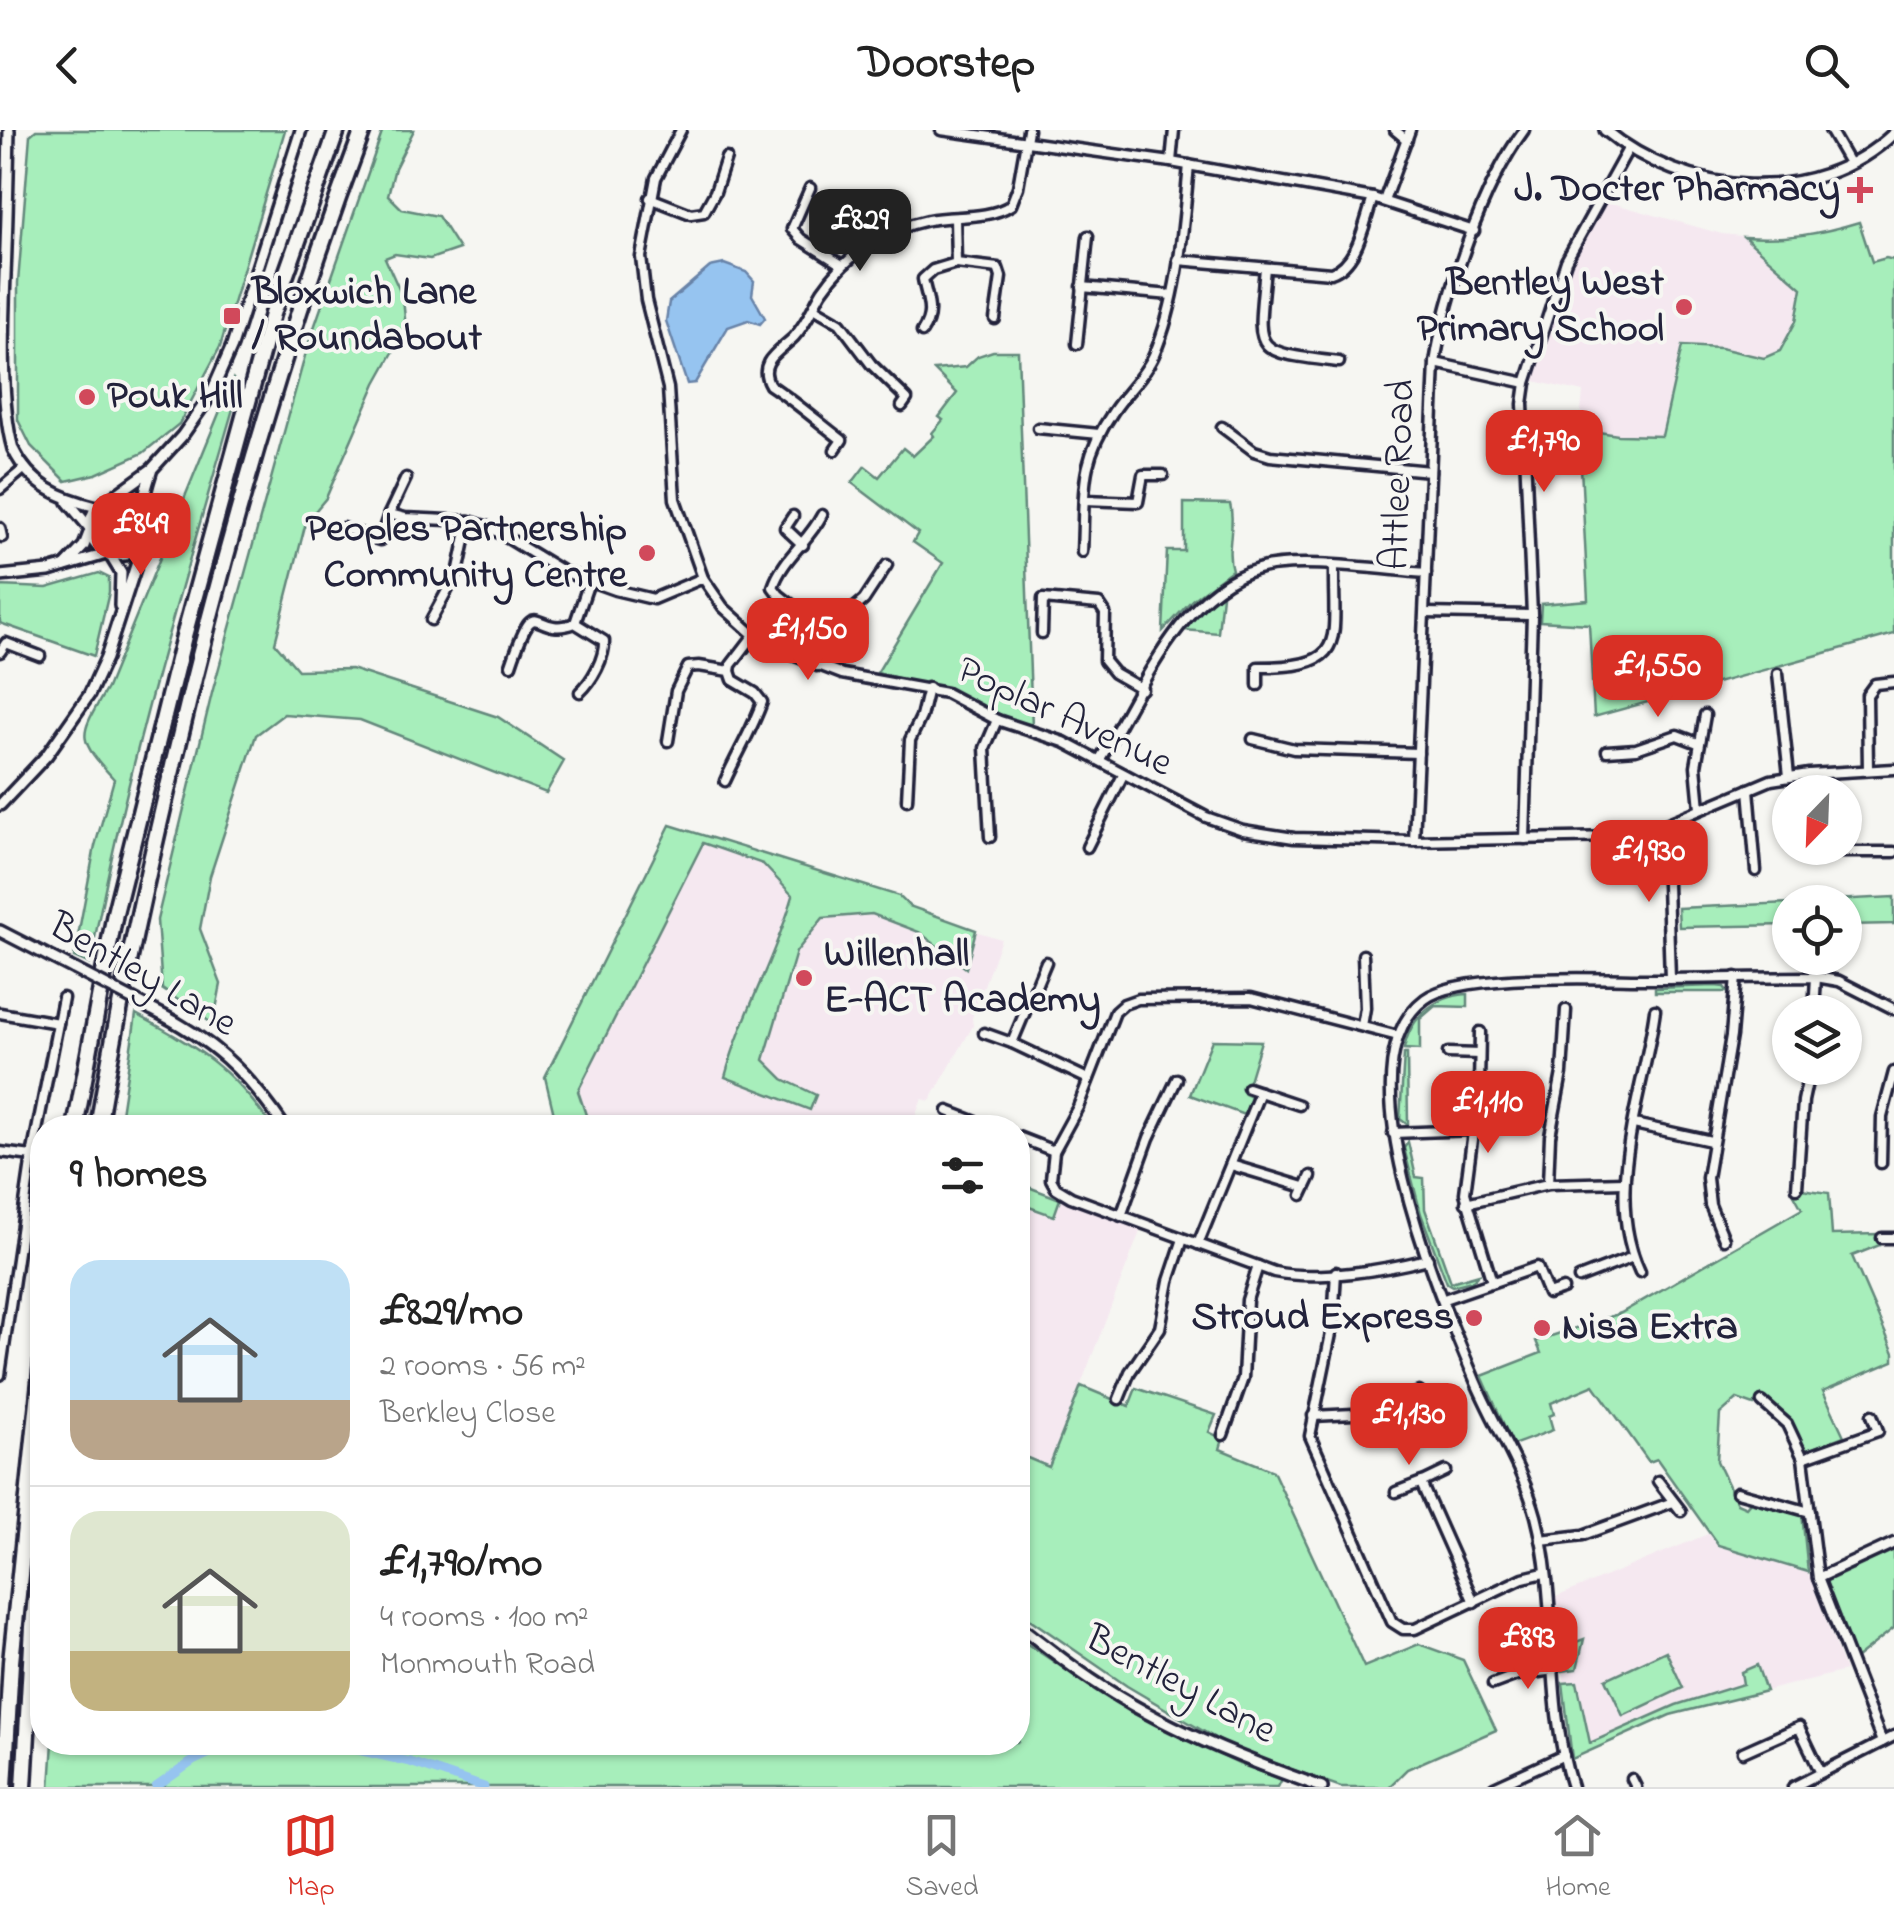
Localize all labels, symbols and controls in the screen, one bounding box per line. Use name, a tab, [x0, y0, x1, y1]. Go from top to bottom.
text: Doorstep	[859, 32, 1035, 98]
icon: back	[40, 38, 95, 93]
icon: search	[1799, 38, 1854, 93]
place label: J. Docter Pharmacy	[1514, 161, 1840, 220]
marker: J. Docter Pharmacy	[1849, 179, 1871, 201]
pin: £829	[801, 189, 919, 274]
text: £829	[831, 198, 889, 245]
place label: Bentley West Primary School	[1417, 255, 1665, 360]
place label: Bloxwich Lane / Roundabout	[250, 264, 483, 369]
marker: Bentley West Primary School	[1673, 296, 1695, 318]
marker: Bloxwich Lane / Roundabout	[221, 305, 243, 327]
place label: Pouk Hill	[107, 368, 243, 427]
street label: Attlee Road	[1367, 378, 1433, 572]
marker: Pouk Hill	[76, 386, 98, 408]
pin: £1,790	[1463, 410, 1625, 495]
text: £1,790	[1508, 419, 1580, 466]
pin: £849	[82, 493, 200, 578]
place label: Peoples Partnership Community Centre	[305, 501, 628, 606]
text: £849	[113, 502, 169, 549]
marker: Peoples Partnership Community Centre	[636, 542, 658, 564]
pin: £1,150	[727, 598, 889, 683]
text: £1,150	[769, 607, 847, 654]
pin: £1,550	[1577, 635, 1739, 720]
street label: Poplar Avenue	[946, 642, 1182, 794]
text: £1,550	[1615, 644, 1701, 691]
north arrow	[1772, 775, 1862, 865]
map controls	[1772, 775, 1862, 1085]
pin: £1,930	[1568, 820, 1730, 905]
text: £1,930	[1613, 829, 1685, 876]
button: locate	[1772, 885, 1862, 975]
street label: Bentley Lane	[36, 898, 247, 1054]
place label: Willenhall E-ACT Academy	[824, 926, 1100, 1031]
marker: Willenhall E-ACT Academy	[793, 967, 815, 989]
button: layers	[1772, 995, 1862, 1085]
pin: £1,110	[1407, 1071, 1569, 1156]
text: £1,110	[1453, 1080, 1523, 1127]
text: 9 homes	[70, 1145, 208, 1206]
icon: filters	[935, 1148, 990, 1203]
text: £829/mo	[380, 1283, 523, 1344]
place label: Stroud Express	[1191, 1289, 1454, 1348]
place label: Nisa Extra	[1562, 1299, 1738, 1358]
icon: home	[150, 1300, 270, 1420]
marker: Stroud Express	[1463, 1307, 1485, 1329]
marker: Nisa Extra	[1531, 1317, 1553, 1339]
text: 2 rooms · 56 m²	[380, 1344, 586, 1391]
pin: £1,130	[1328, 1383, 1490, 1468]
text: Berkley Close	[380, 1391, 556, 1438]
text: £1,130	[1372, 1392, 1446, 1439]
text: £1,790/mo	[380, 1534, 543, 1595]
icon: home	[150, 1551, 270, 1671]
text: 4 rooms · 100 m²	[380, 1595, 588, 1642]
pin: £893	[1469, 1607, 1587, 1692]
street label: Bentley Lane	[1073, 1610, 1286, 1761]
text: £893	[1500, 1616, 1556, 1663]
text: Monmouth Road	[380, 1642, 595, 1689]
tab: Map	[283, 1808, 338, 1909]
tab: Saved	[905, 1808, 978, 1909]
tab: Home	[1545, 1808, 1611, 1909]

